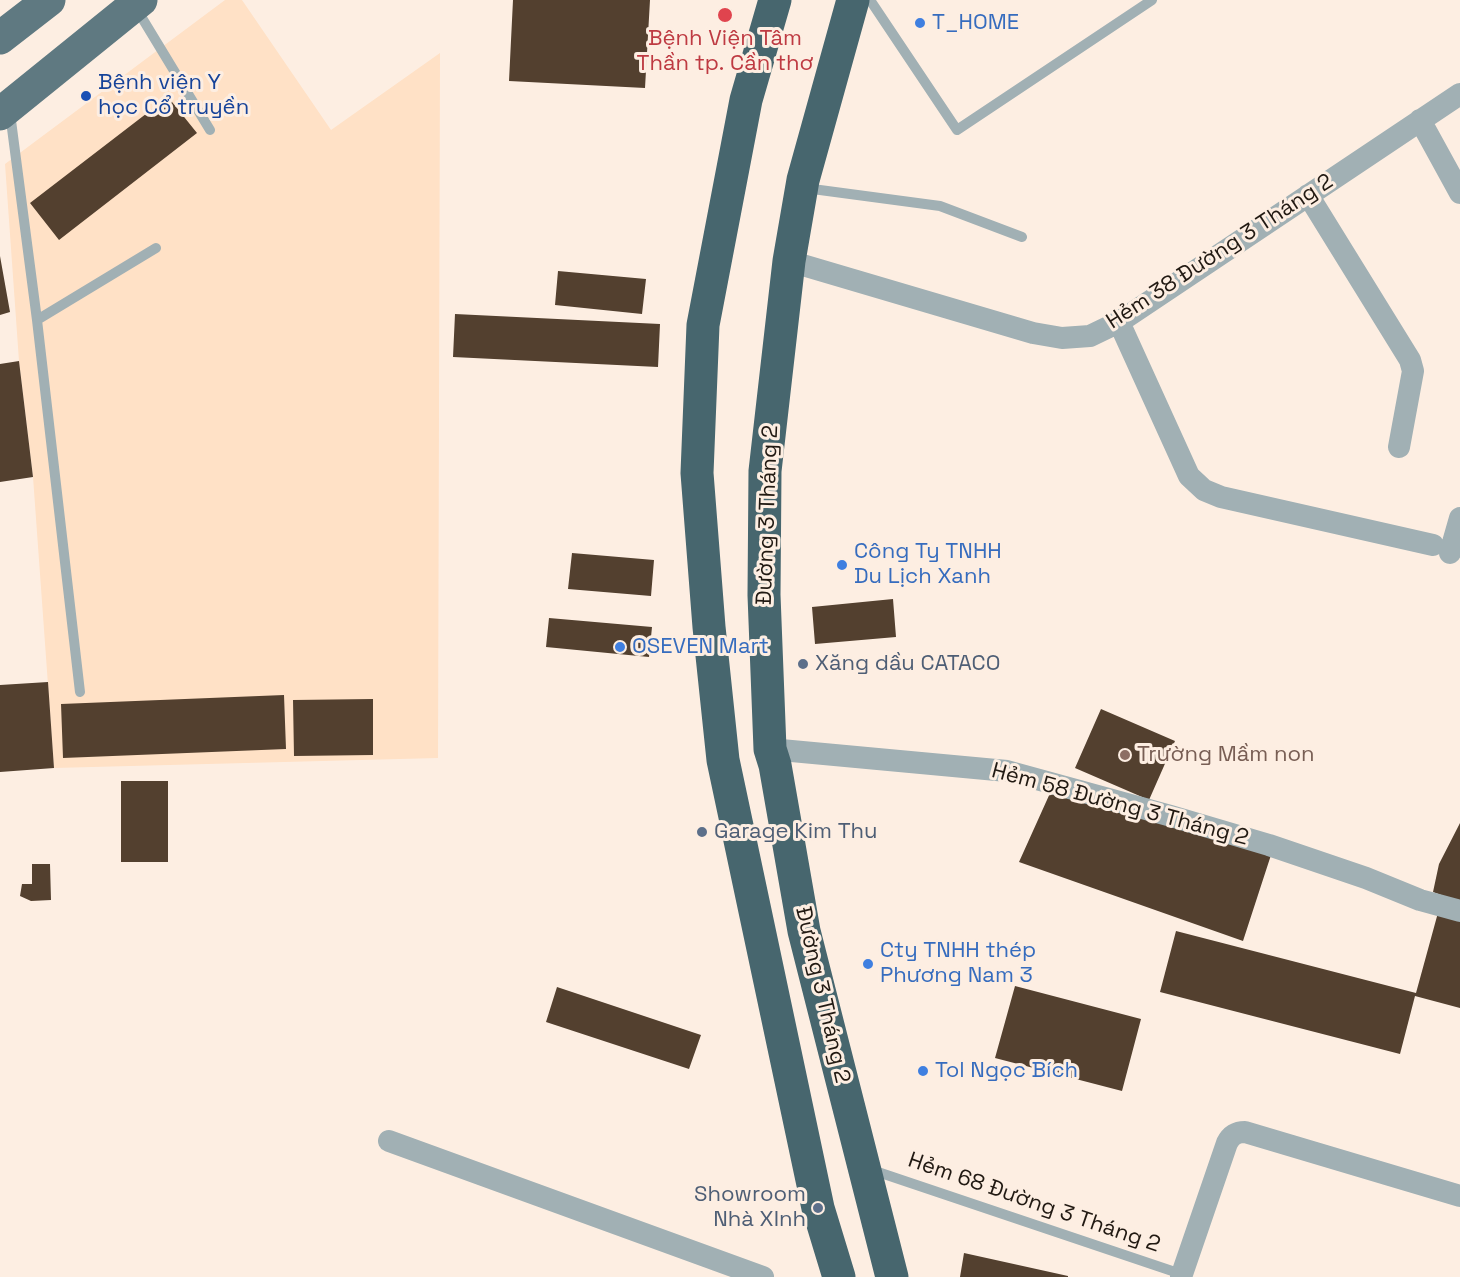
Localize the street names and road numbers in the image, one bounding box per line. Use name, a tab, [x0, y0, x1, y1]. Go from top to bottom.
street label: Hẻm 38 Đường 3 Tháng 2	[1102, 169, 1338, 335]
street label: Đường 3 Tháng 2	[752, 424, 784, 606]
street label: Hẻm 58 Đường 3 Tháng 2	[989, 758, 1251, 852]
street label: Đường 3 Tháng 2	[789, 904, 855, 1086]
street label: Hẻm 68 Đường 3 Tháng 2	[904, 1147, 1164, 1259]

